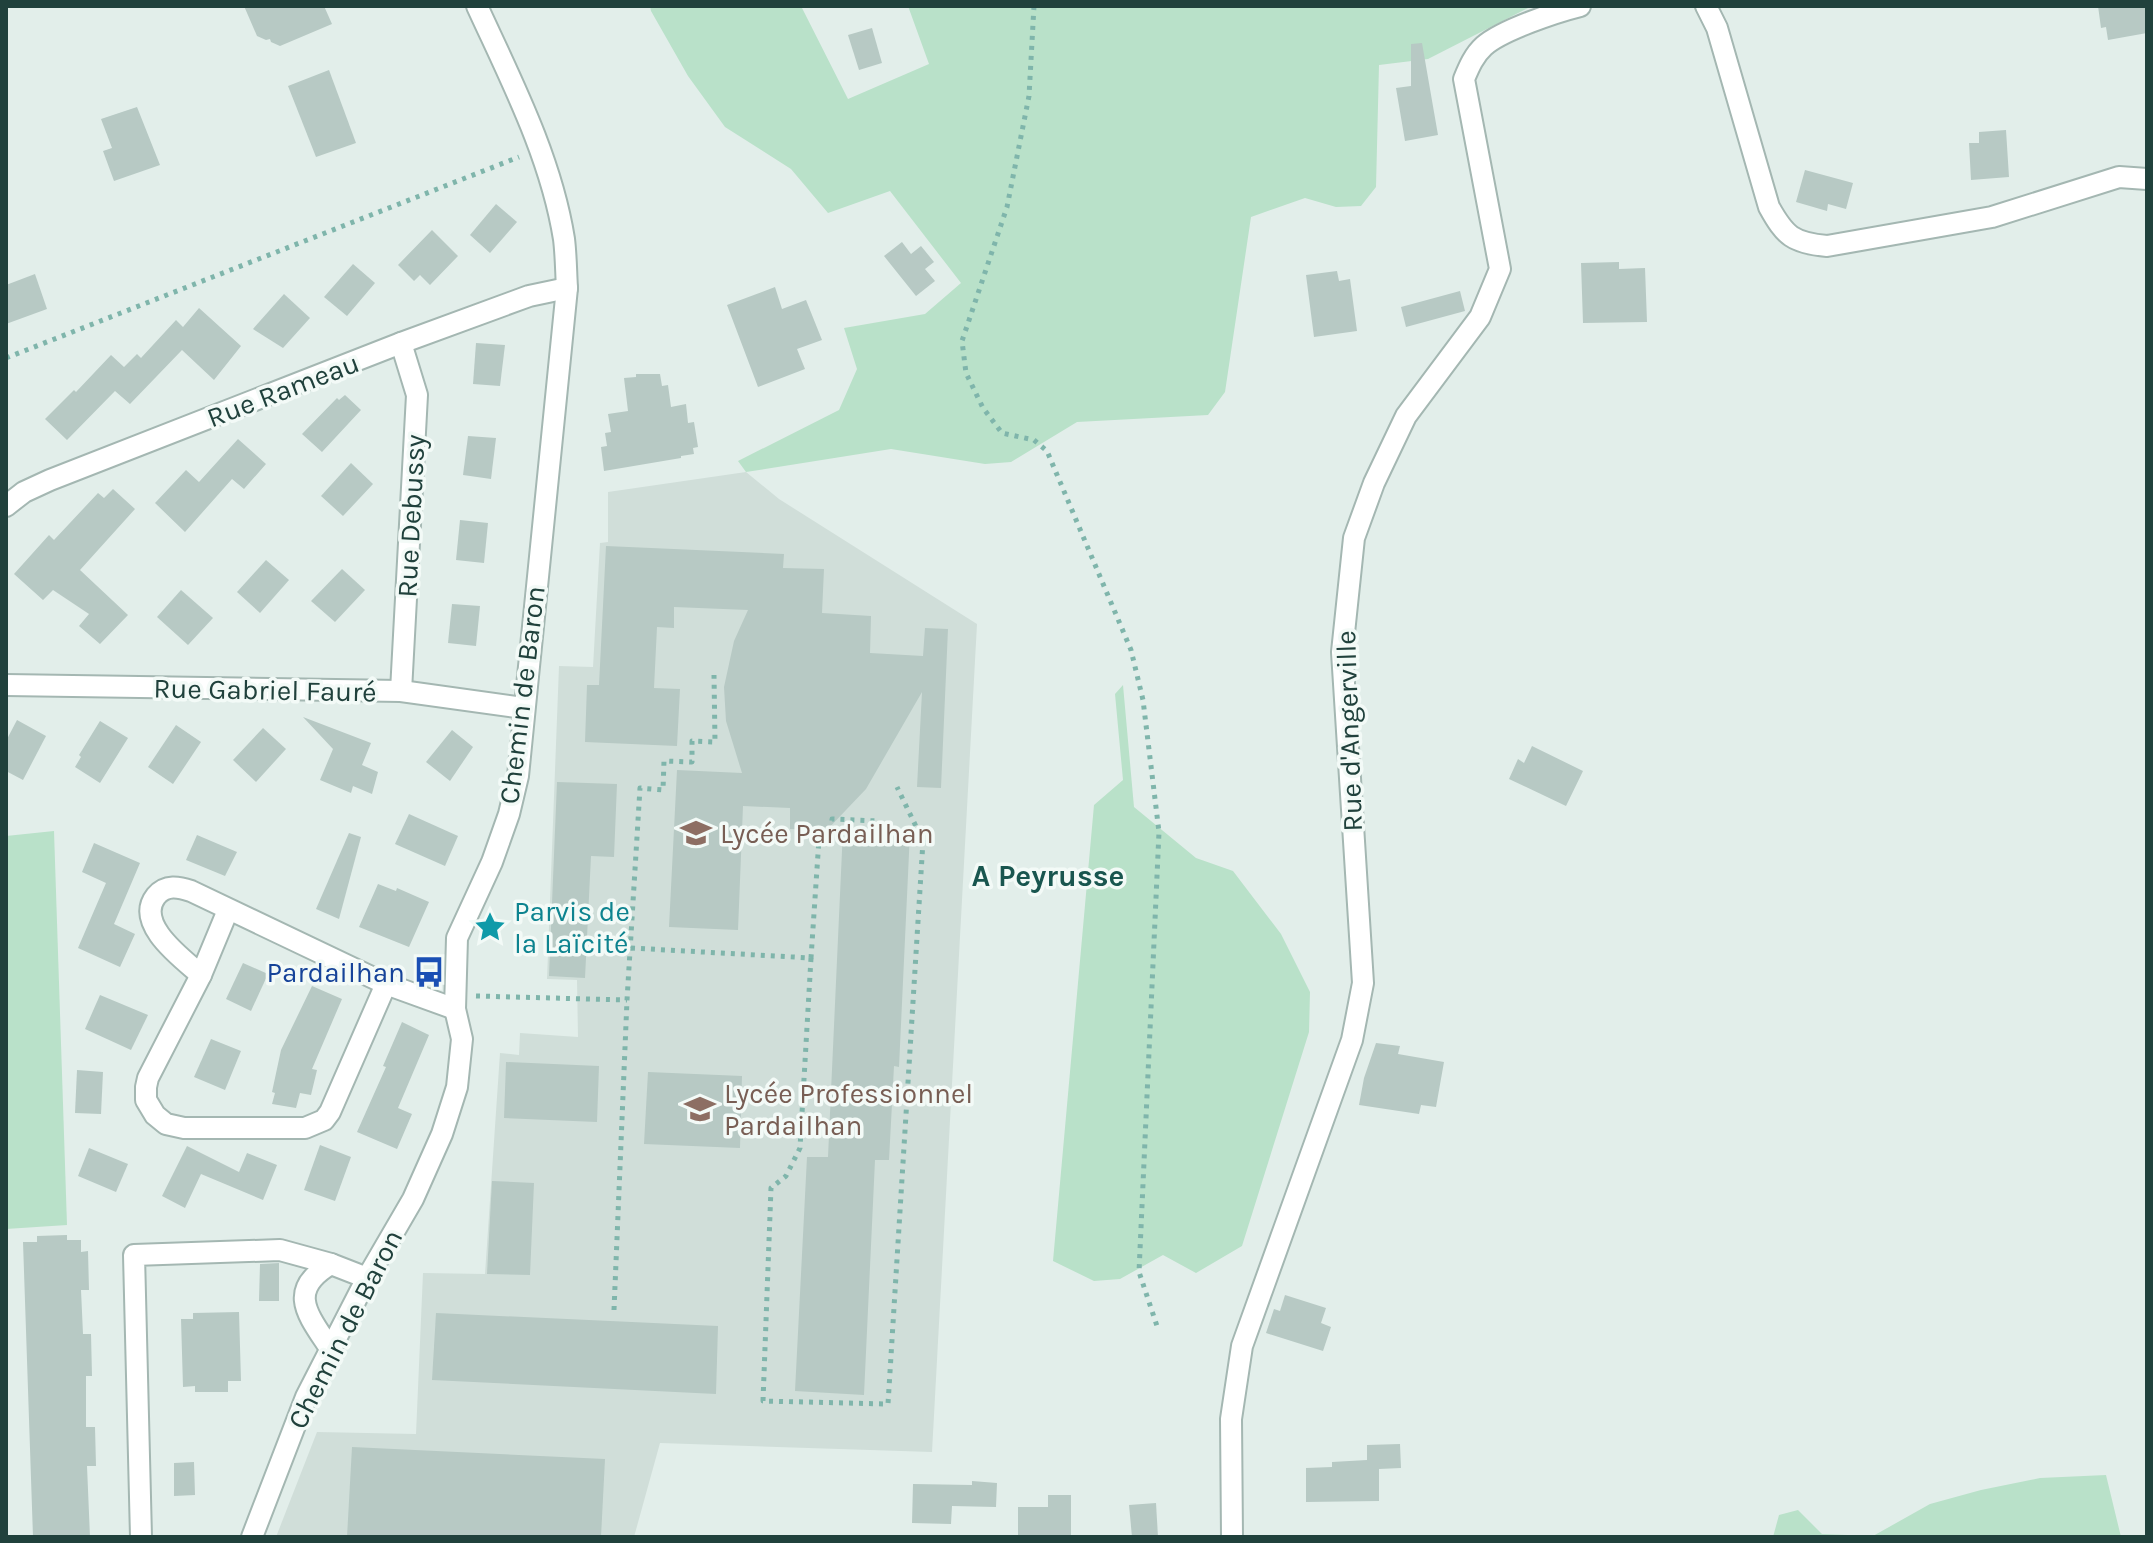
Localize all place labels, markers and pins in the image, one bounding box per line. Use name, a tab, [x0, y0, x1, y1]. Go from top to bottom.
school or university icon: Lycée Pardailhan	[679, 816, 713, 850]
place label: Lycée Pardailhan	[720, 817, 934, 850]
place label: Parvis de la Laïcité	[514, 895, 630, 960]
place icon: Parvis de la Laïcité	[473, 910, 507, 944]
bus stop icon: Pardailhan	[412, 955, 446, 989]
place label: Pardailhan	[267, 956, 405, 989]
place label: Lycée Professionnel Pardailhan	[724, 1077, 973, 1142]
school or university icon: Lycée Professionnel Pardailhan	[683, 1092, 717, 1126]

